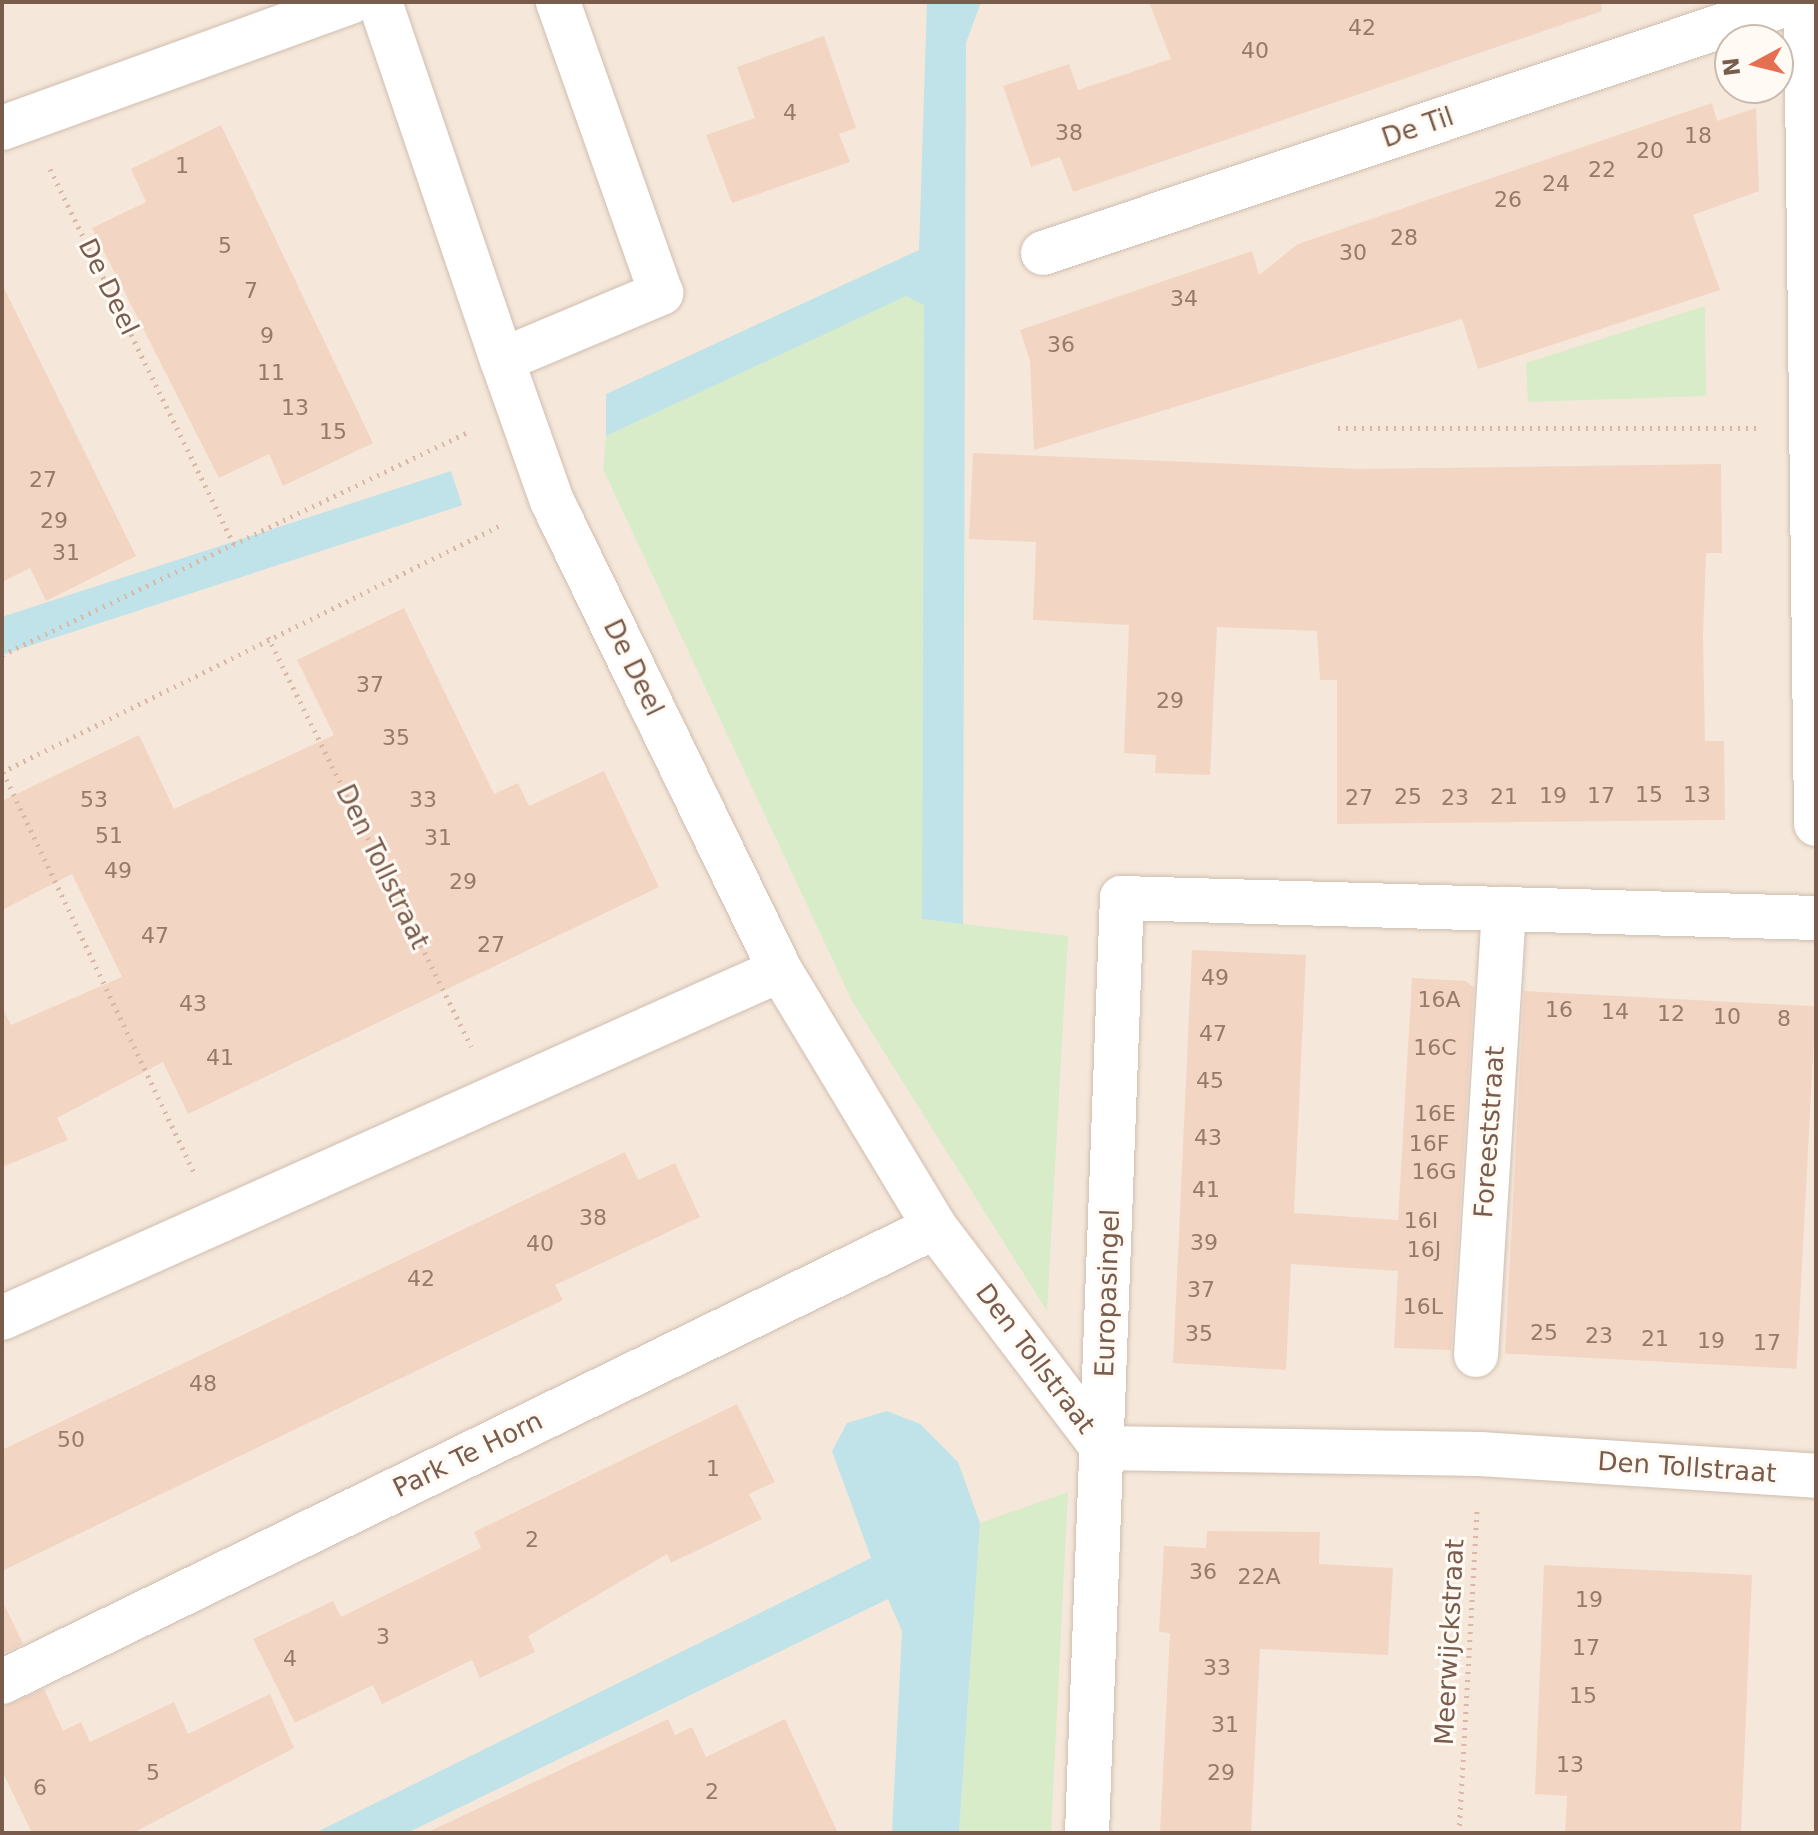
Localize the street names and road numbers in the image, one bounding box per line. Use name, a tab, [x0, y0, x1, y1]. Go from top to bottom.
street label: De Til	[1378, 101, 1458, 155]
street label: De Deel	[71, 234, 145, 340]
street label: De Deel	[596, 615, 670, 721]
street label: Den Tollstraat	[329, 780, 435, 954]
street label: Foreeststraat	[1468, 1045, 1512, 1219]
street label: Europasingel	[1089, 1208, 1127, 1378]
street label: Den Tollstraat	[969, 1278, 1101, 1440]
street label: Park Te Horn	[388, 1405, 548, 1505]
street label: Den Tollstraat	[1597, 1446, 1777, 1490]
street label: Meerwijckstraat	[1429, 1538, 1471, 1746]

